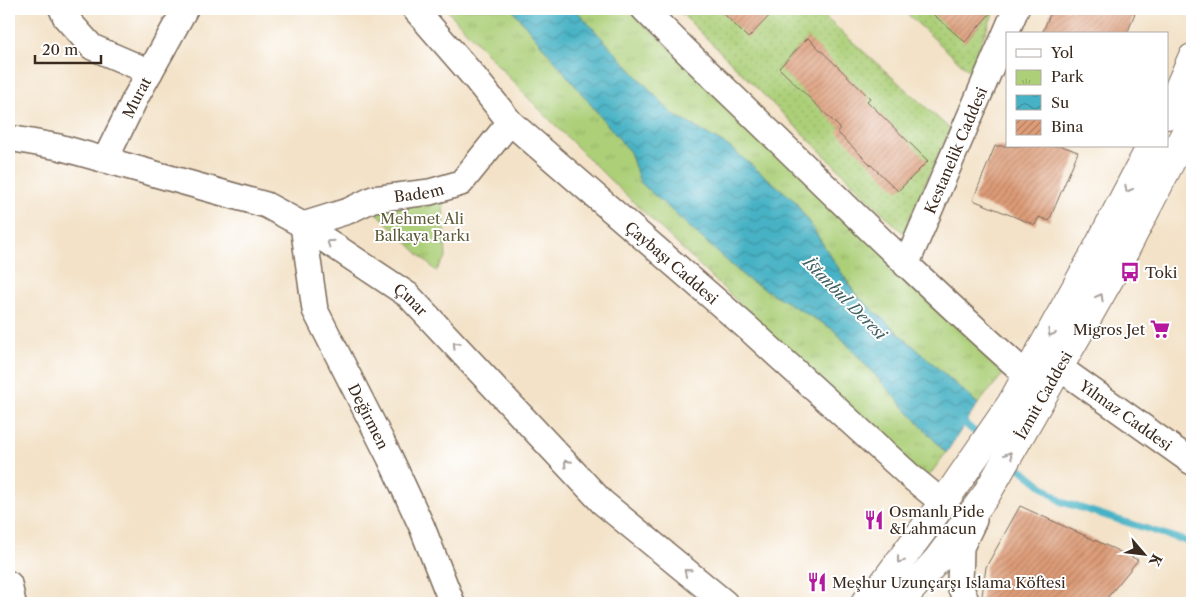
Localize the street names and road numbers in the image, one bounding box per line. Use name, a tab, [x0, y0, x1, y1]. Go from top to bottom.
street label: Murat	[118, 73, 155, 121]
street label: Kestanelik Caddesi	[920, 84, 991, 216]
street label: Badem	[393, 179, 446, 206]
street label: Çaybaşı Caddesi	[622, 217, 723, 308]
street label: Çınar	[390, 279, 432, 320]
street label: İzmit Caddesi	[1010, 347, 1076, 442]
street label: Yılmaz Caddesi	[1075, 375, 1176, 455]
street label: Değirmen	[344, 380, 394, 453]

